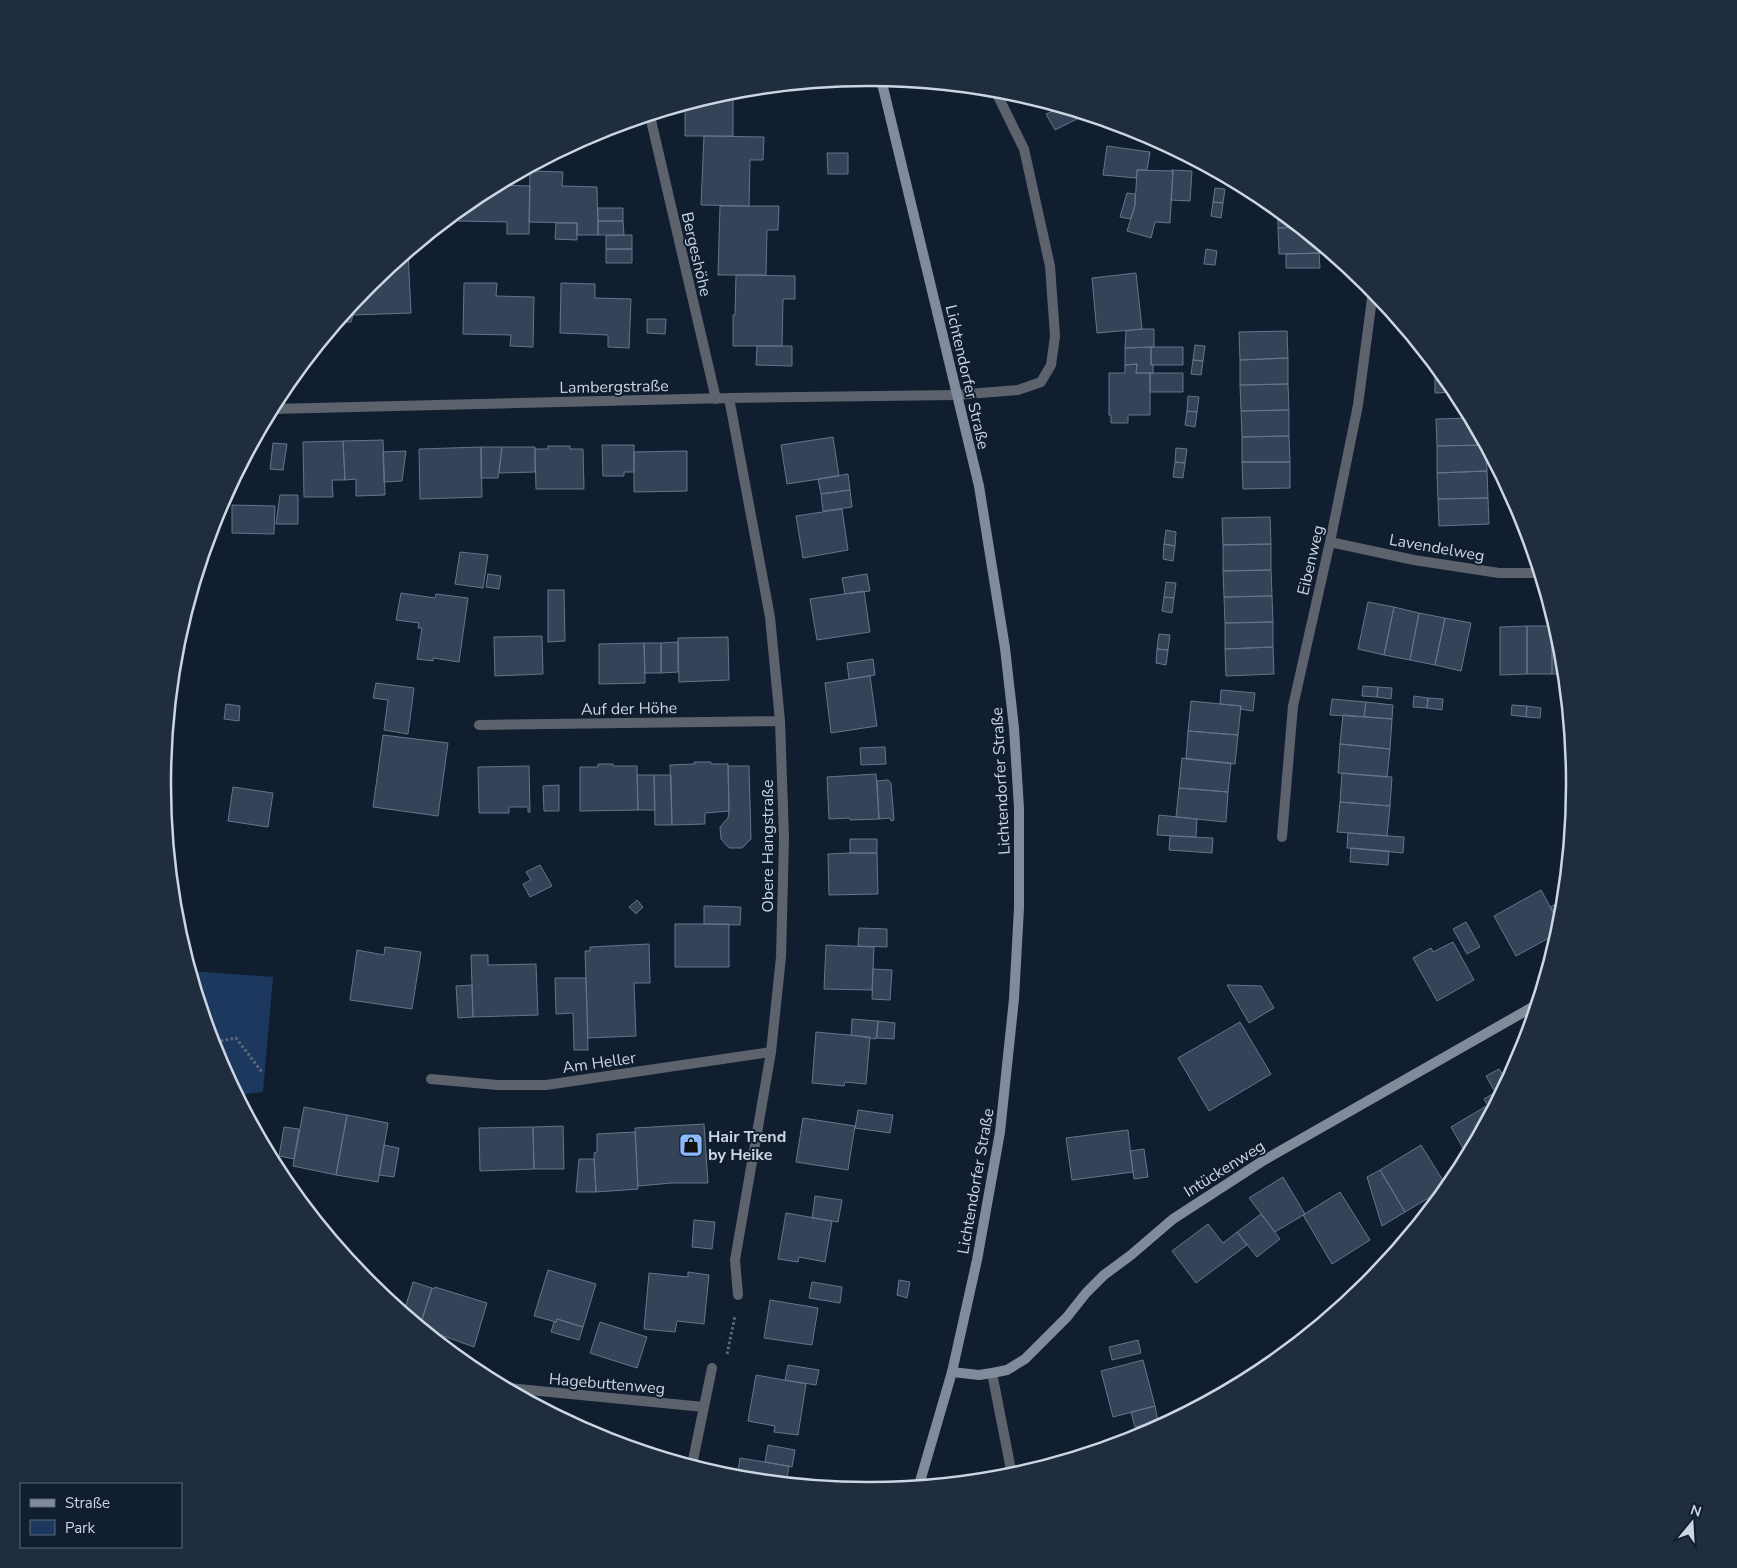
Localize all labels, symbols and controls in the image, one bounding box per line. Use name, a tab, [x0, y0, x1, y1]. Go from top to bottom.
street label: Bergeshöhe	[676, 210, 716, 299]
street label: Lichtendorfer Straße	[940, 303, 994, 452]
street label: Lambergstraße	[559, 375, 669, 399]
street label: Eibenweg	[1292, 523, 1330, 597]
street label: Lavendelweg	[1387, 529, 1486, 567]
street label: Auf der Höhe	[581, 697, 677, 721]
street label: Lichtendorfer Straße	[986, 707, 1016, 855]
street label: Obere Hangstraße	[757, 779, 779, 913]
street label: Am Heller	[561, 1047, 637, 1079]
street label: Lichtendorfer Straße	[952, 1107, 1000, 1256]
place label: Hair Trend by Heike	[708, 1126, 786, 1166]
shop icon: Hair Trend by Heike	[678, 1132, 704, 1158]
street label: Intückenweg	[1180, 1135, 1269, 1202]
street label: Hagebuttenweg	[548, 1368, 666, 1400]
legend	[20, 1483, 182, 1548]
text: Straße	[65, 1493, 110, 1513]
north arrow	[1667, 1498, 1717, 1548]
text: N	[1688, 1500, 1704, 1522]
text: Park	[65, 1518, 95, 1538]

